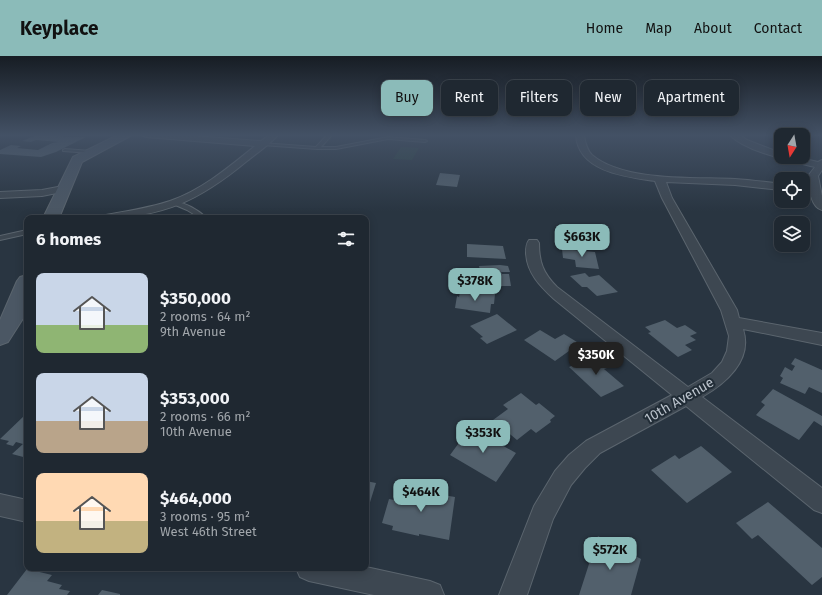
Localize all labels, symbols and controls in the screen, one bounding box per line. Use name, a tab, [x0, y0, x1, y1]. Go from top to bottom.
text: Keyplace	[20, 17, 98, 40]
text: Home	[586, 20, 623, 37]
text: Map	[645, 20, 672, 37]
text: About	[694, 20, 732, 37]
text: Contact	[754, 20, 802, 37]
chip: Buy	[381, 80, 433, 116]
chip: Rent	[441, 80, 498, 116]
chip: Filters	[506, 80, 572, 116]
chip: New	[580, 80, 636, 116]
chip: Apartment	[644, 80, 739, 116]
north arrow	[774, 128, 810, 164]
map controls	[774, 128, 810, 252]
button: locate	[774, 172, 810, 208]
button: layers	[774, 216, 810, 252]
pin: $663K	[554, 224, 610, 258]
icon: filters	[335, 228, 357, 250]
text: 6 homes	[36, 229, 101, 250]
text: $663K	[564, 229, 600, 244]
pin: $378K	[447, 268, 503, 302]
text: $378K	[457, 273, 493, 288]
text: $350,000	[160, 288, 231, 309]
icon: home	[68, 289, 116, 337]
text: 2 rooms · 64 m²	[160, 309, 250, 324]
text: 9th Avenue	[160, 324, 226, 339]
pin: $350K	[568, 342, 624, 376]
text: $350K	[578, 347, 614, 362]
street label: 10th Avenue	[642, 374, 717, 427]
text: $353,000	[160, 388, 230, 409]
icon: home	[68, 389, 116, 437]
text: 2 rooms · 66 m²	[160, 409, 251, 424]
pin: $353K	[455, 420, 511, 454]
text: 10th Avenue	[160, 424, 232, 439]
text: $353K	[465, 425, 501, 440]
pin: $464K	[393, 479, 449, 513]
text: $464K	[402, 484, 440, 499]
text: $464,000	[160, 488, 232, 509]
icon: home	[68, 489, 116, 537]
text: 3 rooms · 95 m²	[160, 509, 250, 524]
text: West 46th Street	[160, 524, 257, 539]
pin: $572K	[582, 537, 638, 571]
text: $572K	[593, 542, 627, 557]

